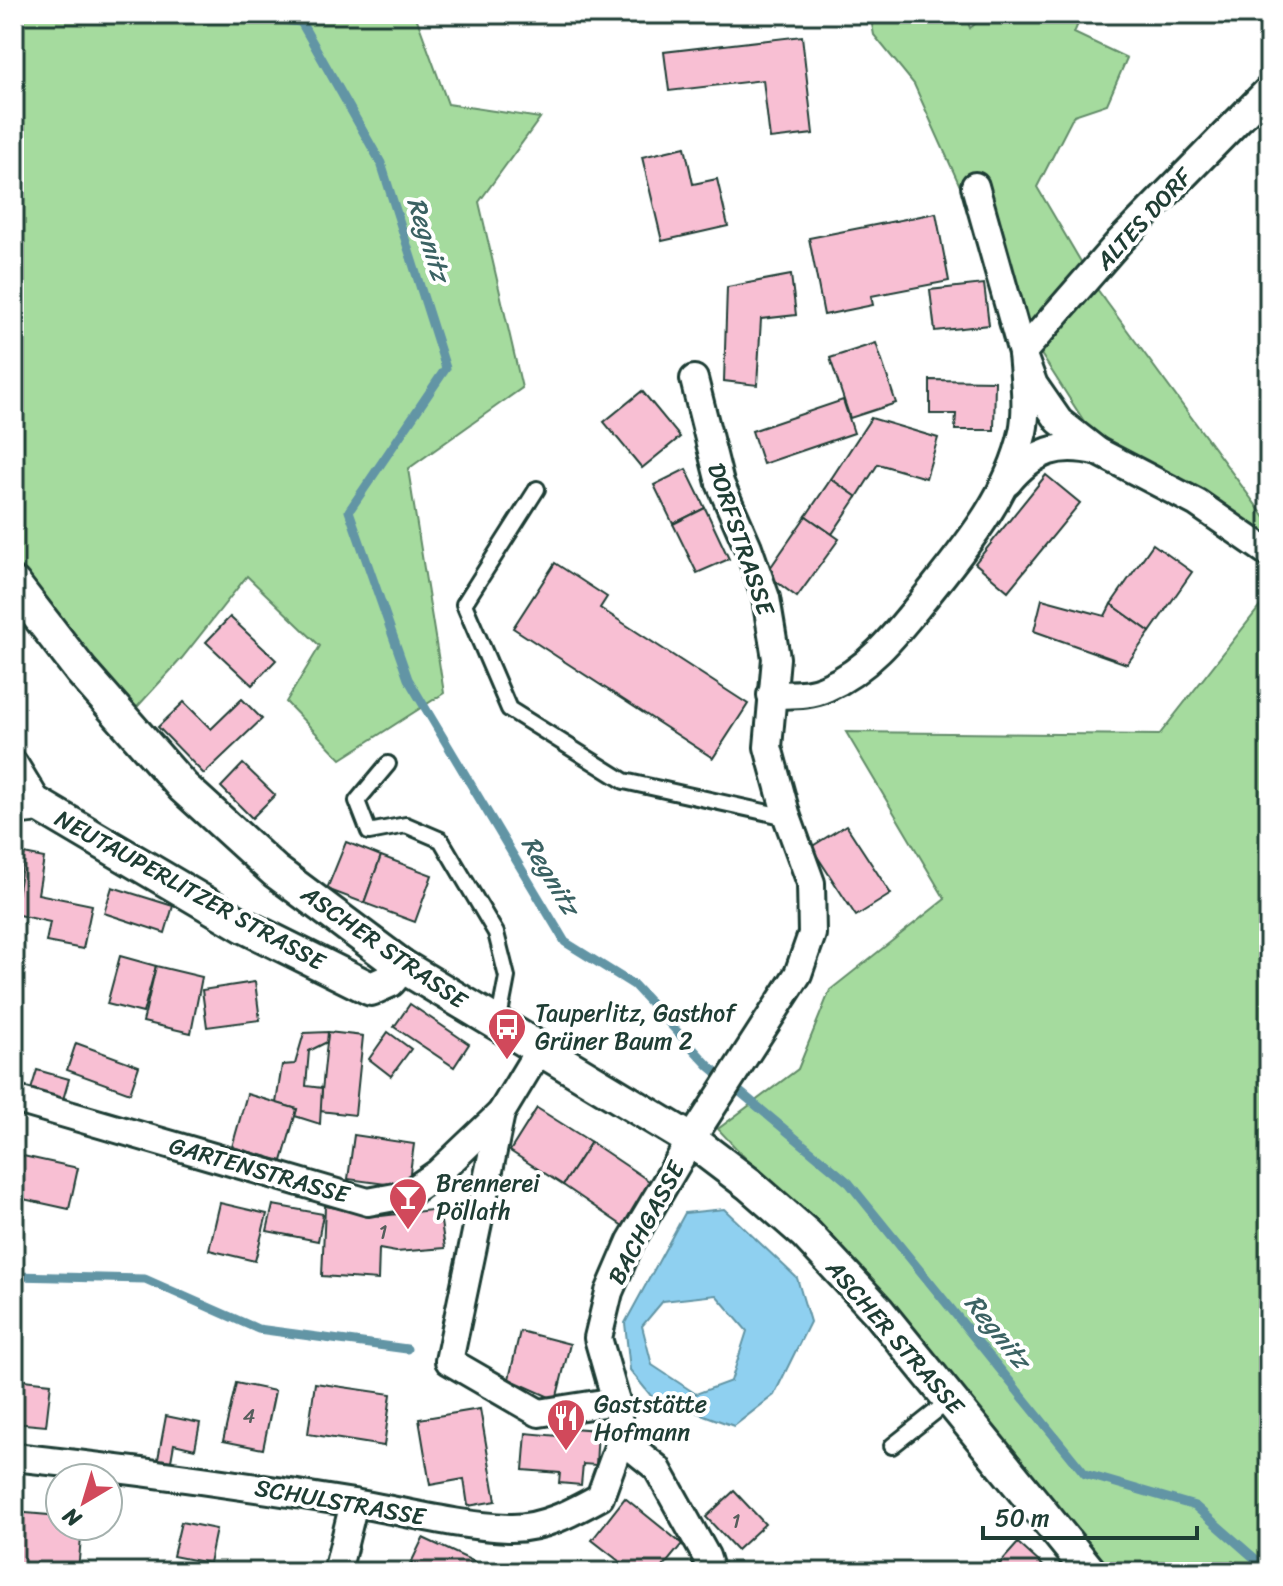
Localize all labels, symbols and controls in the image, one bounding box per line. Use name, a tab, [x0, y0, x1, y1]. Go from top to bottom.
street label: ALTES DORF	[1084, 156, 1204, 281]
water label: Regnitz	[394, 191, 465, 291]
street label: DORFSTRASSE	[695, 457, 787, 622]
street label: NEUTAUPERLITZER STRASSE	[47, 798, 334, 983]
water label: Regnitz	[509, 826, 595, 927]
street label: ASCHER STRASSE	[291, 873, 477, 1021]
place label: Tauperlitz, Gasthof Grüner Baum 2	[535, 992, 738, 1062]
bus stop icon: Tauperlitz, Gasthof Grüner Baum 2	[486, 1006, 528, 1061]
street label: GARTENSTRASSE	[164, 1124, 356, 1216]
street label: BACHGASSE	[596, 1152, 697, 1292]
place label: Brennerei Pöllath	[436, 1162, 541, 1232]
bar icon: Brennerei Pöllath	[387, 1176, 429, 1231]
house number: 1	[379, 1215, 387, 1250]
street label: ASCHER STRASSE	[814, 1249, 976, 1426]
water label: Regnitz	[953, 1283, 1045, 1382]
place label: Gaststätte Hofmann	[594, 1383, 707, 1453]
restaurant icon: Gaststätte Hofmann	[545, 1397, 587, 1452]
house number: 4	[243, 1399, 255, 1434]
north arrow	[44, 1462, 124, 1542]
street label: SCHULSTRASSE	[251, 1466, 430, 1538]
scale bar	[983, 1490, 1197, 1540]
text: N	[53, 1497, 91, 1538]
text: 50 m	[995, 1497, 1050, 1539]
house number: 1	[732, 1504, 740, 1539]

